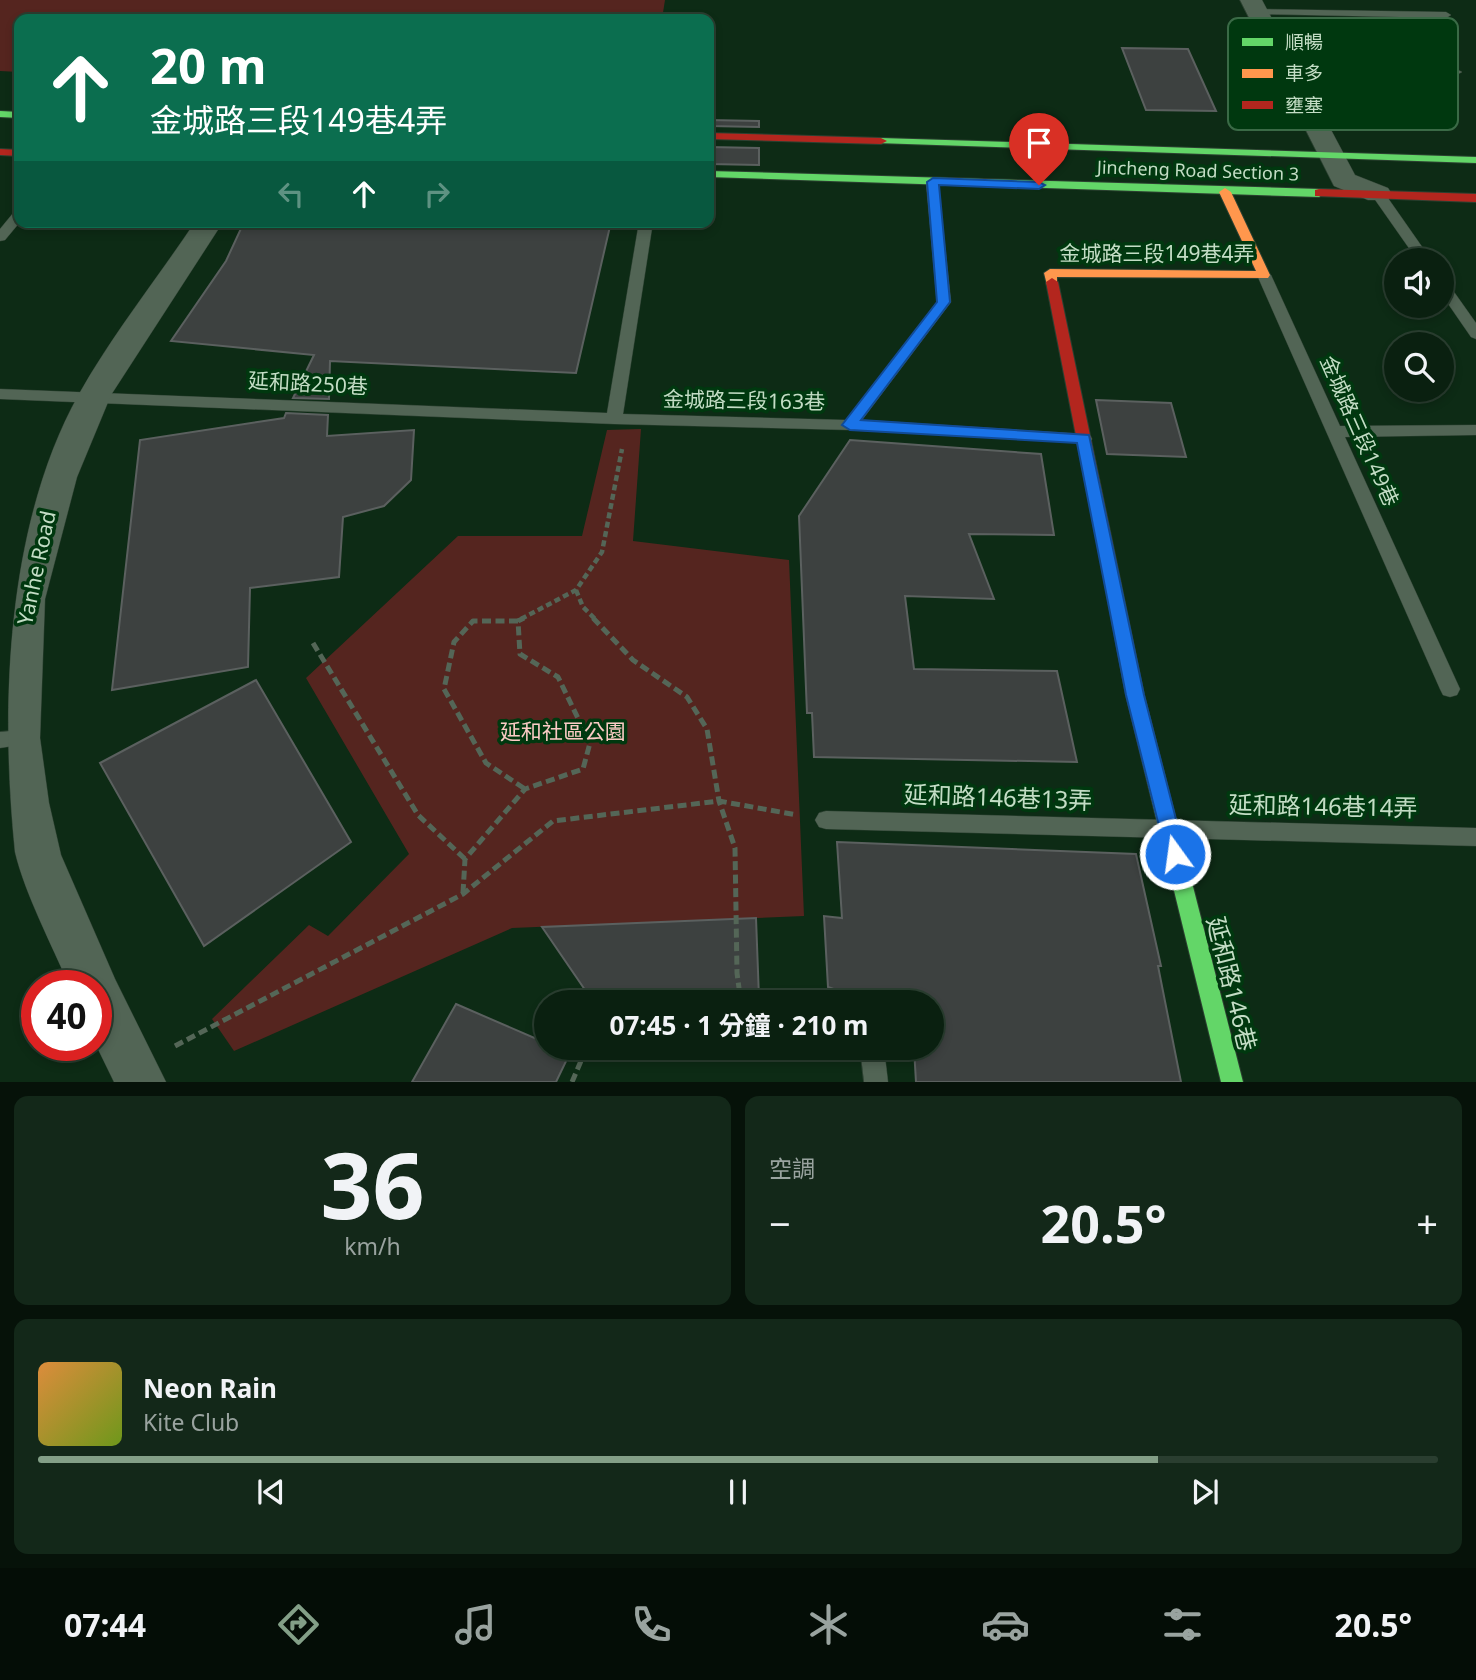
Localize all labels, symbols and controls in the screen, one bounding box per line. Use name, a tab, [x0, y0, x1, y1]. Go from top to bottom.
legend	[1228, 18, 1458, 130]
text: 順暢	[1285, 29, 1323, 55]
text: 20 m	[150, 32, 267, 98]
icon: ahead	[35, 42, 126, 133]
text: 車多	[1285, 60, 1323, 86]
text: 壅塞	[1285, 92, 1323, 118]
text: 金城路三段149巷4弄	[150, 98, 447, 141]
pin	[1009, 113, 1069, 185]
icon: arrive	[1020, 124, 1058, 162]
street label: Jincheng Road Section 3	[1095, 154, 1300, 186]
icon: left	[272, 175, 310, 213]
icon: ahead	[345, 175, 383, 213]
icon: right	[418, 175, 456, 213]
street label: 金城路三段149巷4弄	[1059, 239, 1255, 267]
map controls	[1384, 248, 1454, 402]
button: sound	[1384, 248, 1454, 318]
button: search	[1384, 332, 1454, 402]
street label: 金城路三段149巷	[1314, 351, 1406, 510]
street label: 延和路250巷	[247, 366, 369, 400]
street label: 金城路三段163巷	[663, 385, 825, 415]
street label: Yanhe Road	[10, 508, 62, 628]
park label: 延和社區公園	[500, 717, 626, 745]
street label: 延和路146巷13弄	[903, 777, 1093, 816]
street label: 延和路146巷14弄	[1228, 787, 1418, 824]
position arrow	[1138, 817, 1212, 891]
street label: 延和路146巷	[1200, 913, 1265, 1054]
speed limit sign: 40	[21, 970, 112, 1061]
text: 07:45 · 1 分鐘 · 210 m	[610, 1007, 868, 1043]
text: 36	[320, 1122, 425, 1246]
text: 空調	[769, 1152, 815, 1184]
text: 20.5°	[1041, 1187, 1166, 1258]
text: −	[769, 1197, 791, 1249]
text: +	[1416, 1197, 1438, 1249]
text: km/h	[344, 1230, 401, 1262]
text: Neon Rain	[143, 1370, 277, 1406]
text: Kite Club	[143, 1406, 239, 1438]
icon: previous	[252, 1473, 290, 1511]
icon: pause	[719, 1473, 757, 1511]
icon: next	[1186, 1473, 1224, 1511]
icon: directions	[274, 1600, 323, 1649]
icon: music	[451, 1600, 500, 1649]
icon: phone	[627, 1600, 676, 1649]
icon: climate	[804, 1600, 853, 1649]
icon: car	[981, 1600, 1030, 1649]
icon: filters	[1158, 1600, 1207, 1649]
text: 07:44	[64, 1603, 146, 1646]
text: 20.5°	[1335, 1603, 1412, 1646]

